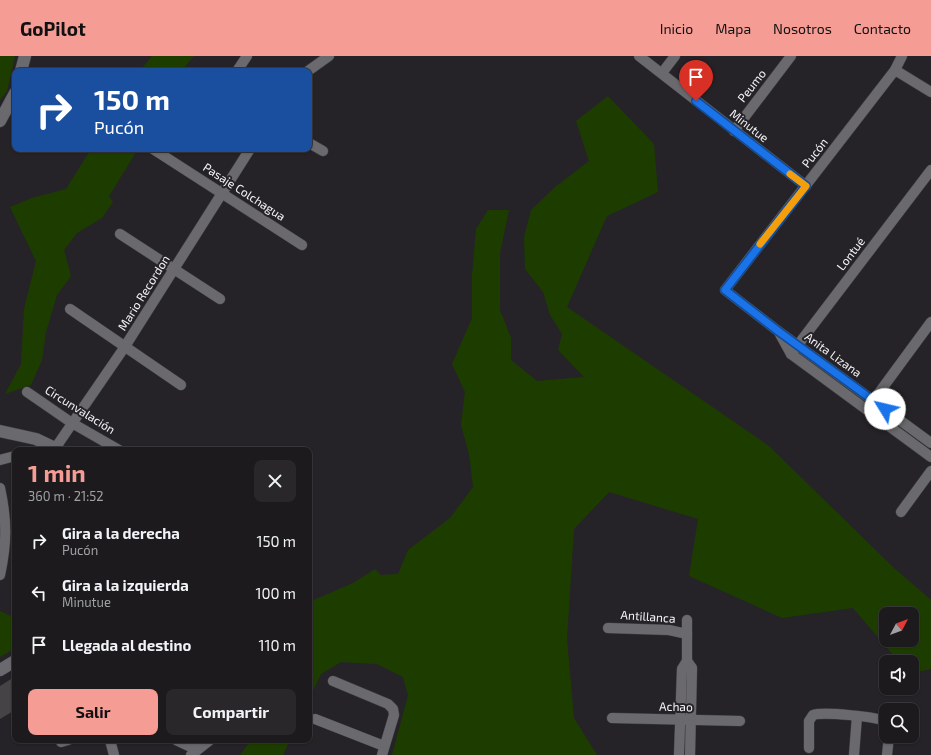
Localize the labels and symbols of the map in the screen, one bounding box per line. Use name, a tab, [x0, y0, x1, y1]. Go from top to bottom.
pin	[679, 60, 713, 101]
street label: Peumo	[734, 66, 768, 105]
street label: Minutue	[728, 106, 772, 145]
street label: Pucón	[798, 135, 830, 170]
street label: Pasaje Colchagua	[200, 159, 288, 224]
street label: Lontué	[833, 234, 867, 273]
street label: Mario Recordon	[114, 252, 172, 333]
street label: Anita Lizana	[803, 329, 865, 379]
street label: Circunvalación	[43, 382, 118, 436]
position arrow	[864, 388, 906, 430]
street label: Antillanca	[620, 607, 676, 625]
north arrow	[879, 607, 919, 647]
street label: Achao	[659, 699, 693, 713]

